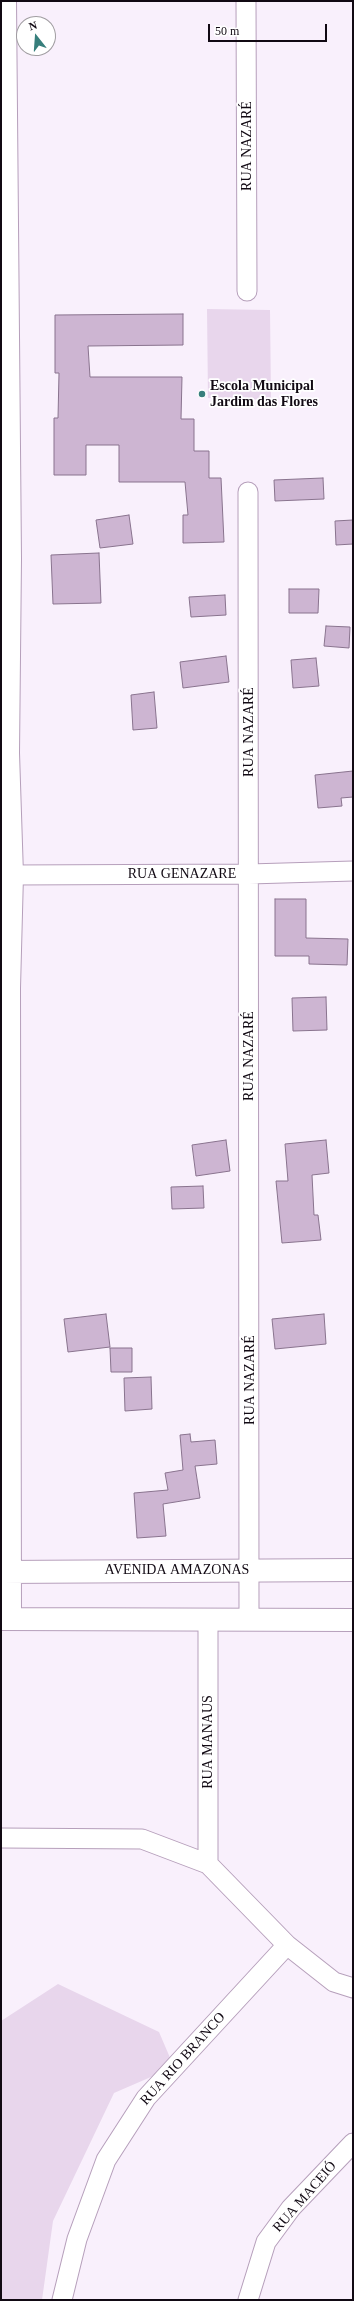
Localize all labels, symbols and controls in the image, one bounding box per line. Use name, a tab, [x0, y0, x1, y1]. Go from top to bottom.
north arrow	[16, 16, 56, 56]
scale bar	[210, 16, 329, 42]
text: N	[27, 19, 38, 32]
text: 50 m	[215, 24, 239, 38]
street label: RUA NAZARÉ	[239, 101, 255, 191]
place label: Escola Municipal Jardim das Flores	[210, 378, 318, 410]
marker: Escola Municipal Jardim das Flores	[197, 389, 207, 399]
street label: RUA NAZARÉ	[241, 687, 257, 777]
street label: RUA GENAZARE	[128, 866, 236, 882]
street label: RUA NAZARÉ	[241, 1011, 257, 1101]
street label: RUA NAZARÉ	[242, 1335, 258, 1425]
street label: AVENIDA AMAZONAS	[105, 1562, 249, 1578]
street label: RUA MANAUS	[200, 1695, 216, 1789]
street label: RUA RIO BRANCO	[137, 2009, 229, 2109]
street label: RUA MACEIÓ	[270, 2158, 340, 2236]

